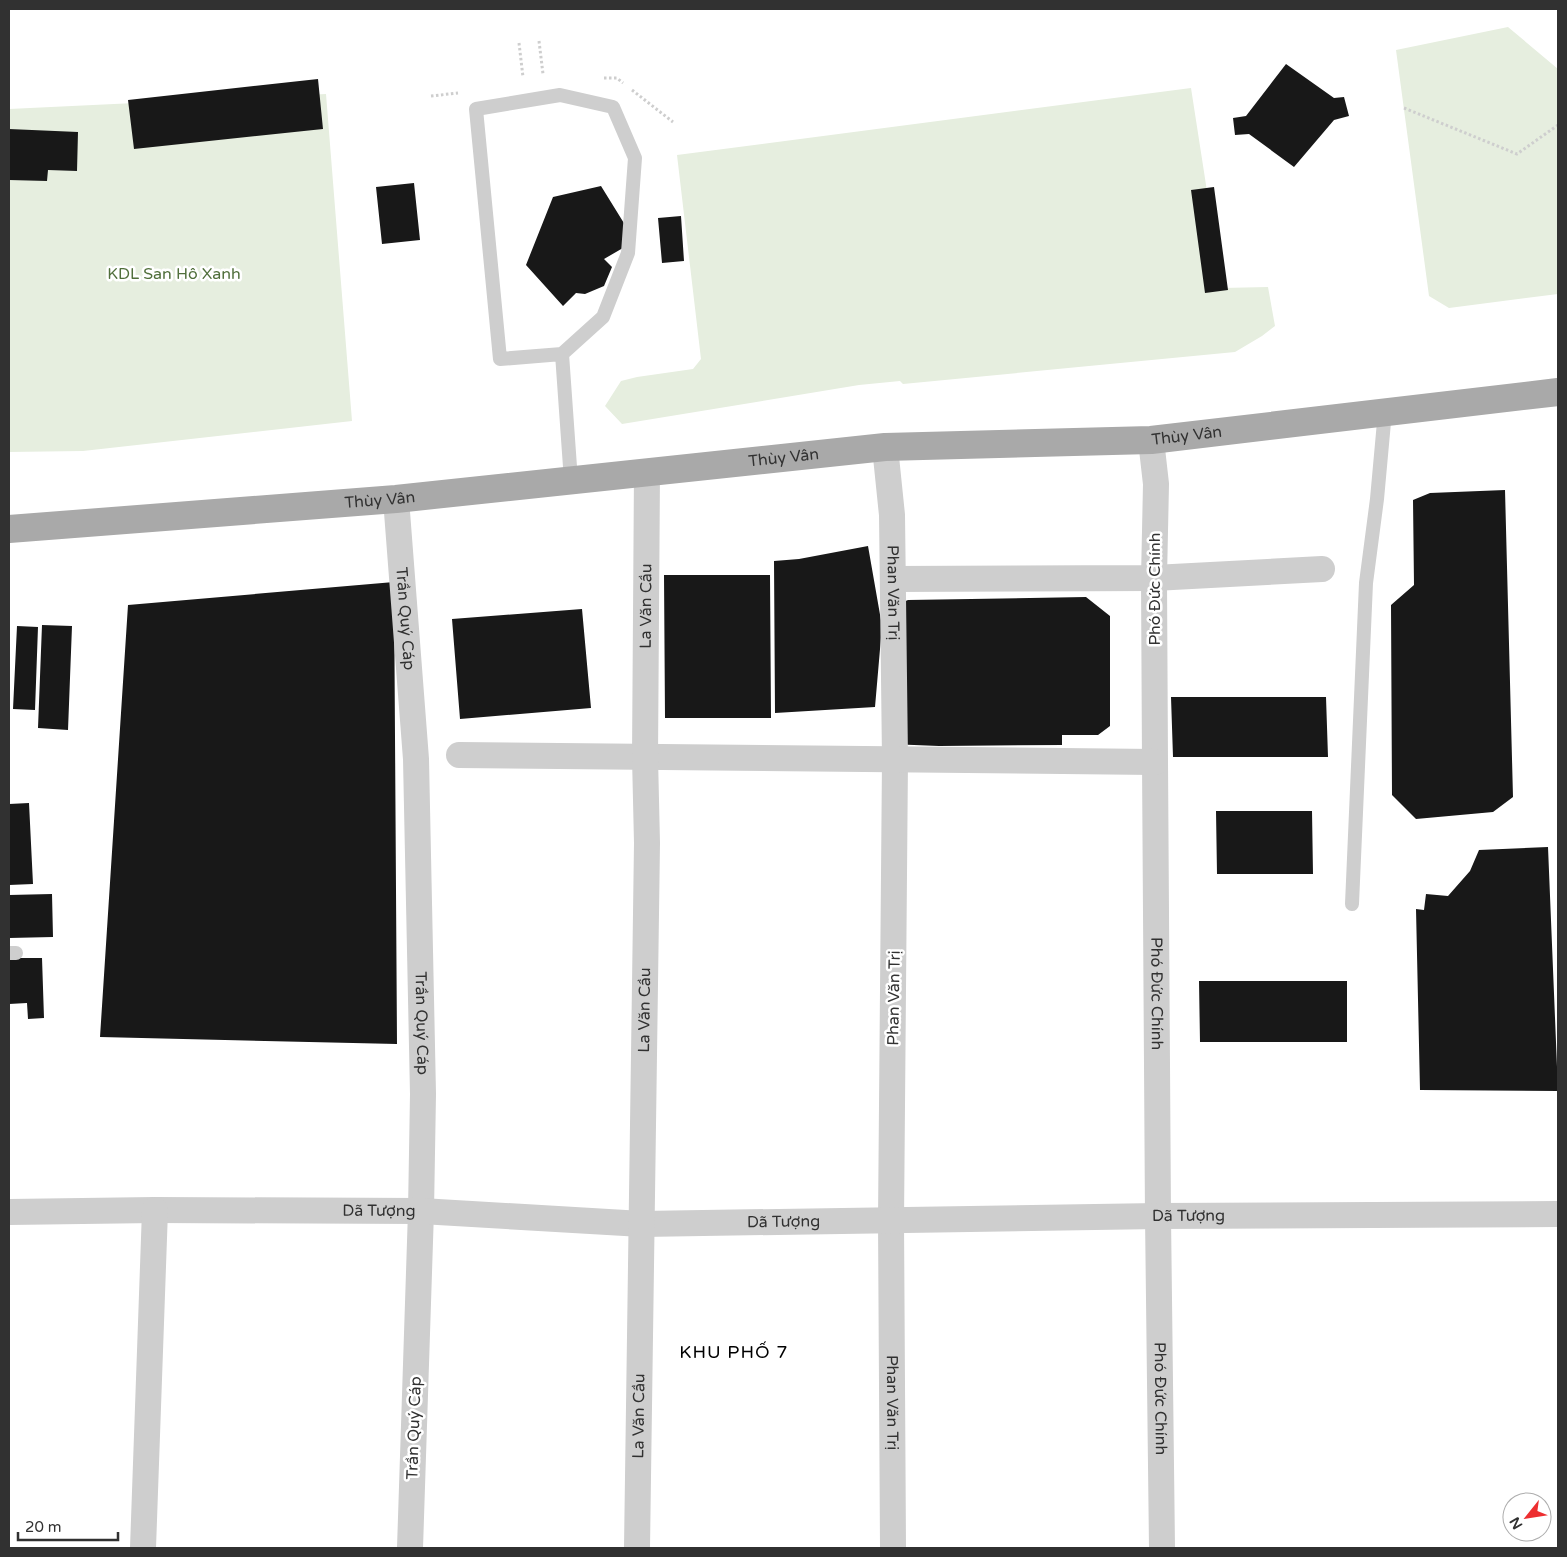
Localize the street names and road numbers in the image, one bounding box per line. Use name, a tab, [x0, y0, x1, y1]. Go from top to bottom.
street label: Thùy Vân	[1150, 422, 1223, 450]
street label: Thùy Vân	[747, 444, 820, 471]
street label: Thùy Vân	[344, 487, 416, 513]
street label: Phó Đức Chính	[1145, 532, 1165, 646]
street label: Phan Văn Trị	[882, 545, 904, 640]
street label: La Văn Cầu	[636, 563, 656, 649]
street label: Trần Quý Cáp	[391, 566, 419, 671]
street label: Phó Đức Chính	[1146, 937, 1167, 1050]
street label: Phan Văn Trị	[883, 950, 905, 1046]
street label: La Văn Cầu	[634, 967, 655, 1053]
street label: Trần Quý Cáp	[410, 971, 433, 1075]
street label: Dã Tượng	[342, 1201, 416, 1221]
street label: Dã Tượng	[1152, 1206, 1225, 1226]
street label: Dã Tượng	[747, 1211, 820, 1232]
street label: Phó Đức Chính	[1150, 1342, 1171, 1455]
street label: Phan Văn Trị	[882, 1355, 902, 1450]
street label: La Văn Cầu	[628, 1373, 649, 1459]
street label: Trần Quý Cáp	[402, 1376, 426, 1480]

